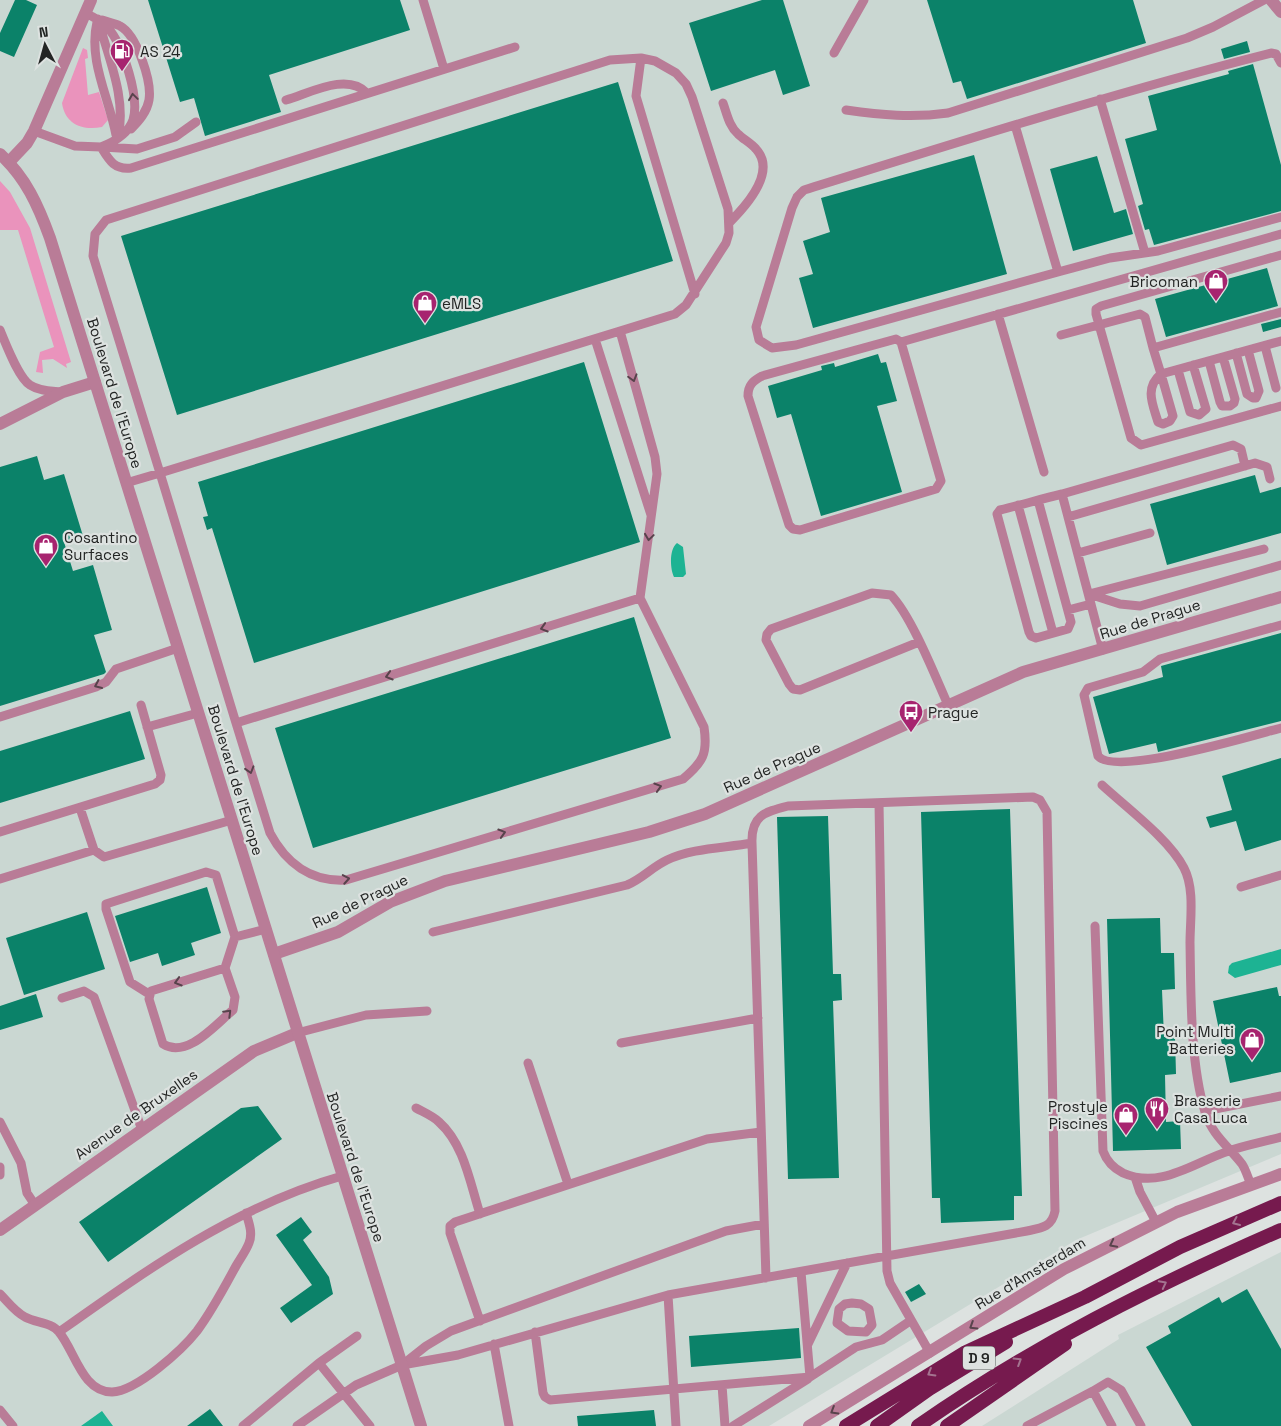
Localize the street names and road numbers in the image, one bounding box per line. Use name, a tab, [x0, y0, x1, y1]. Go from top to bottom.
street label: Boulevard de l'Europe	[83, 315, 147, 471]
street label: Rue de Prague	[1097, 595, 1203, 643]
street label: Boulevard de l'Europe	[204, 702, 268, 858]
street label: Rue de Prague	[720, 737, 824, 797]
street label: Rue de Prague	[309, 870, 411, 932]
street label: Avenue de Bruxelles	[71, 1064, 201, 1163]
street label: Boulevard de l'Europe	[323, 1090, 389, 1245]
street label: Rue d'Amsterdam	[971, 1232, 1089, 1314]
road number: D 9	[963, 1346, 995, 1370]

